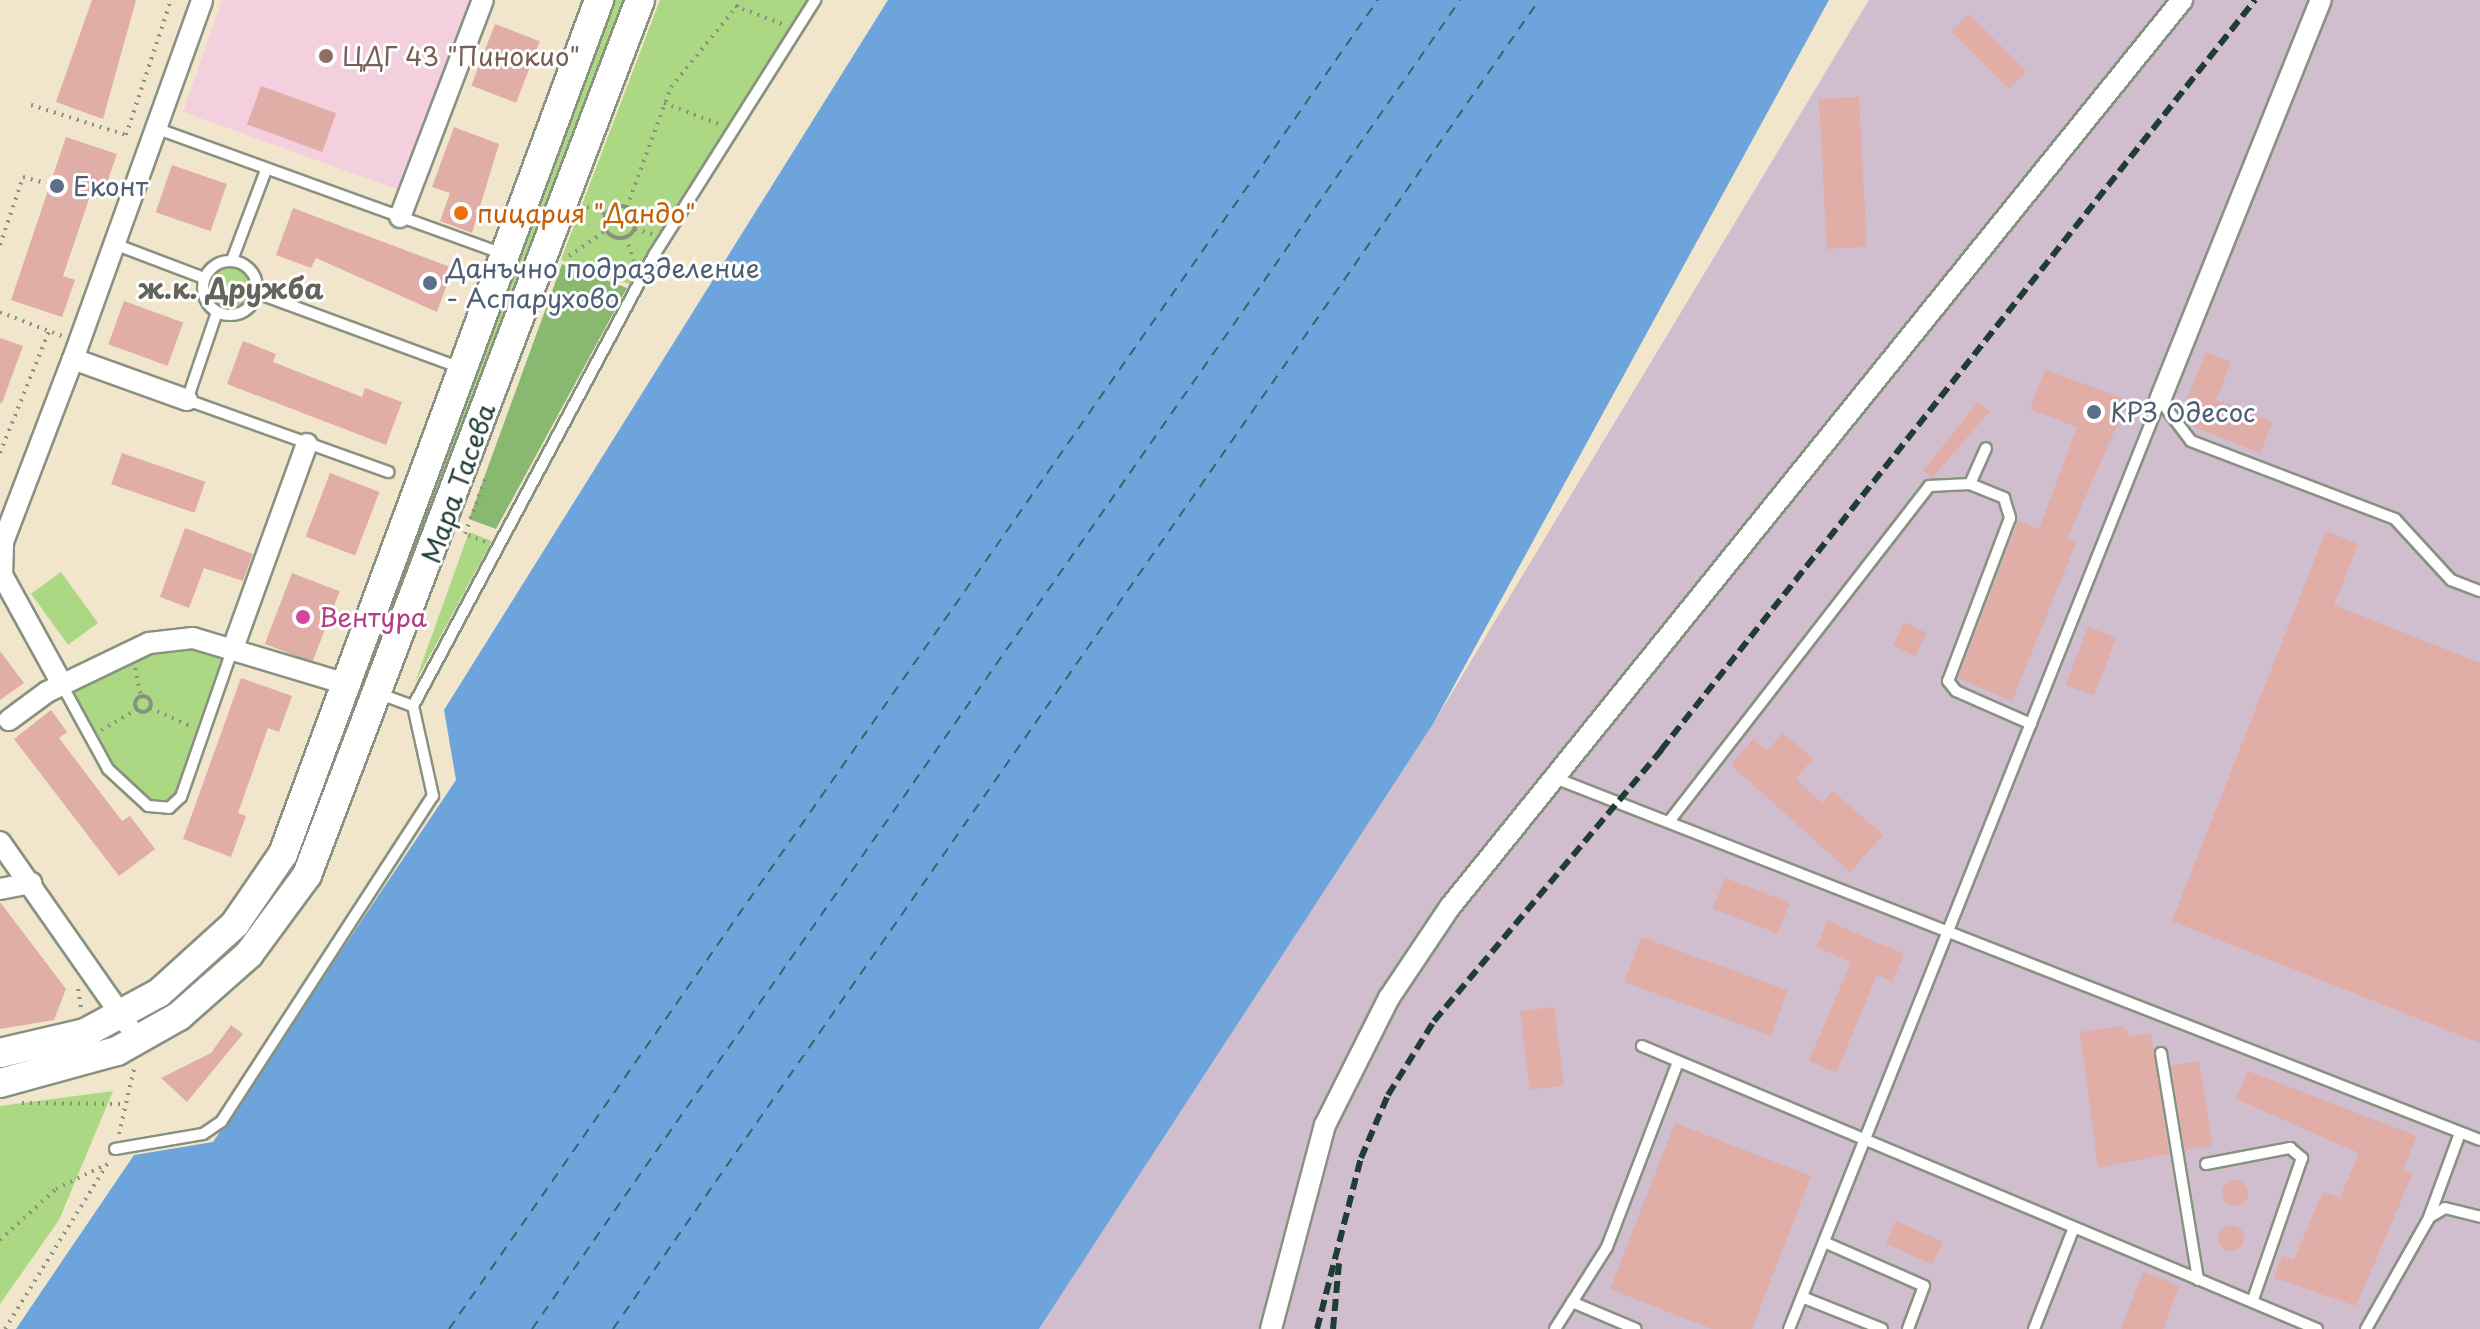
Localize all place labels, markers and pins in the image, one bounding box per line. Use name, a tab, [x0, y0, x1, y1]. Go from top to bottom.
place label: ЦДГ 43 "Пинокио"	[342, 40, 581, 72]
marker: ЦДГ 43 "Пинокио"	[317, 47, 335, 65]
place label: Еконт	[73, 170, 148, 202]
marker: Еконт	[48, 177, 66, 195]
place label: пицария "Дандо"	[477, 197, 697, 229]
marker: пицария "Дандо"	[452, 204, 470, 222]
place label: Данъчно подразделение - Аспарухово	[446, 252, 760, 314]
marker: Данъчно подразделение - Аспарухово	[421, 274, 439, 292]
place label: КРЗ Одесос	[2110, 396, 2256, 428]
marker: КРЗ Одесос	[2085, 403, 2103, 421]
place label: Вентура	[319, 601, 427, 633]
marker: Вентура	[294, 608, 312, 626]

